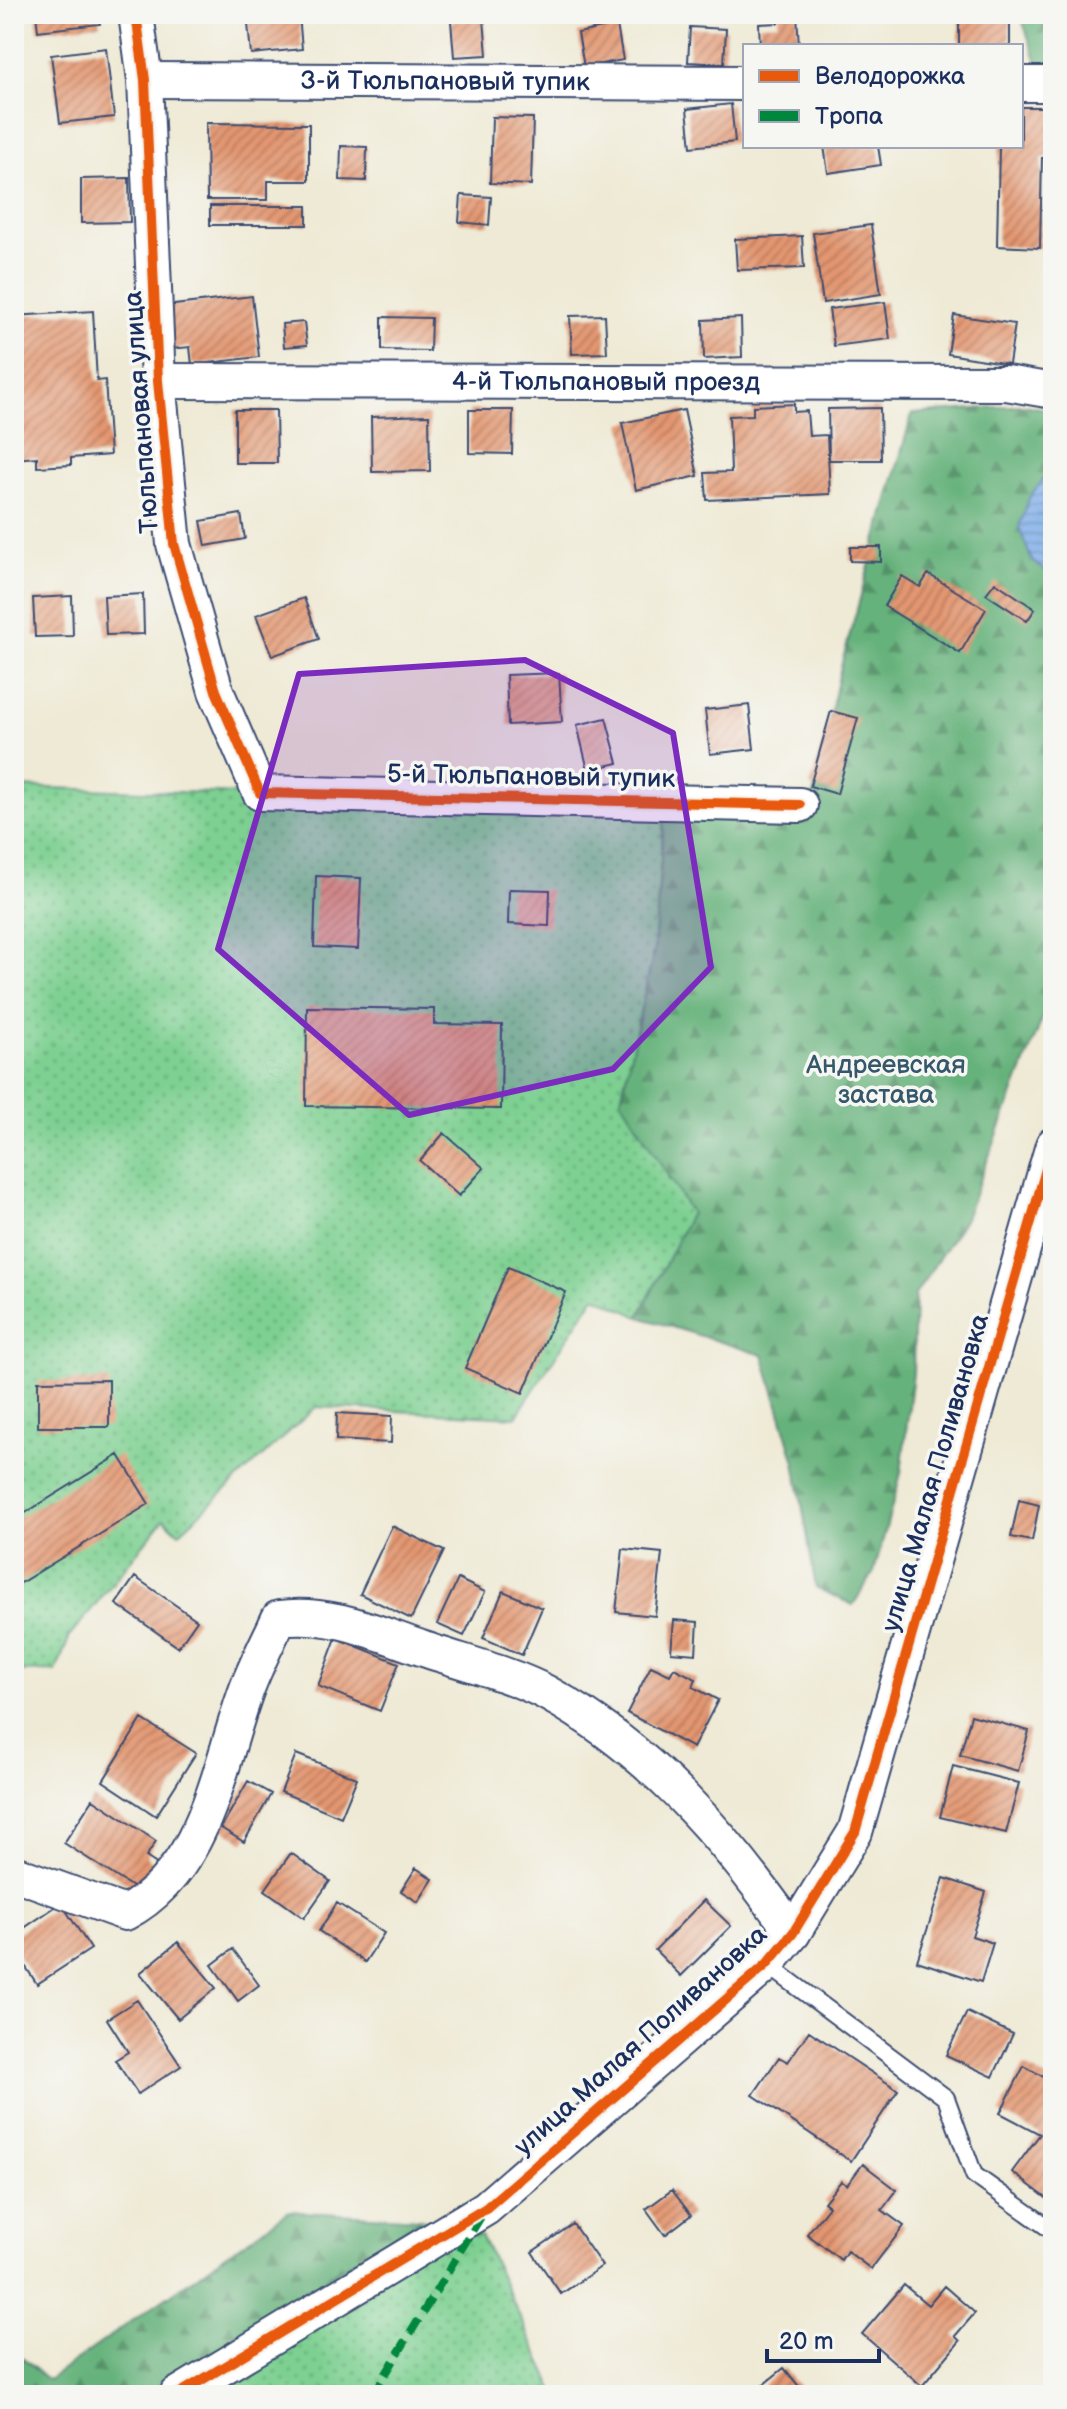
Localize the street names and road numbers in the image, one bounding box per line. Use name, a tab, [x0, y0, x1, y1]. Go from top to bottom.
street label: 3-й Тюльпановый тупик	[300, 65, 590, 98]
street label: Тюльпановая улица	[118, 290, 166, 534]
street label: 4-й Тюльпановый проезд	[452, 366, 760, 398]
street label: 5-й Тюльпановый тупик	[387, 759, 676, 795]
street label: улица Малая Поливановка	[876, 1310, 996, 1636]
street label: улица Малая Поливановка	[508, 1919, 774, 2163]

